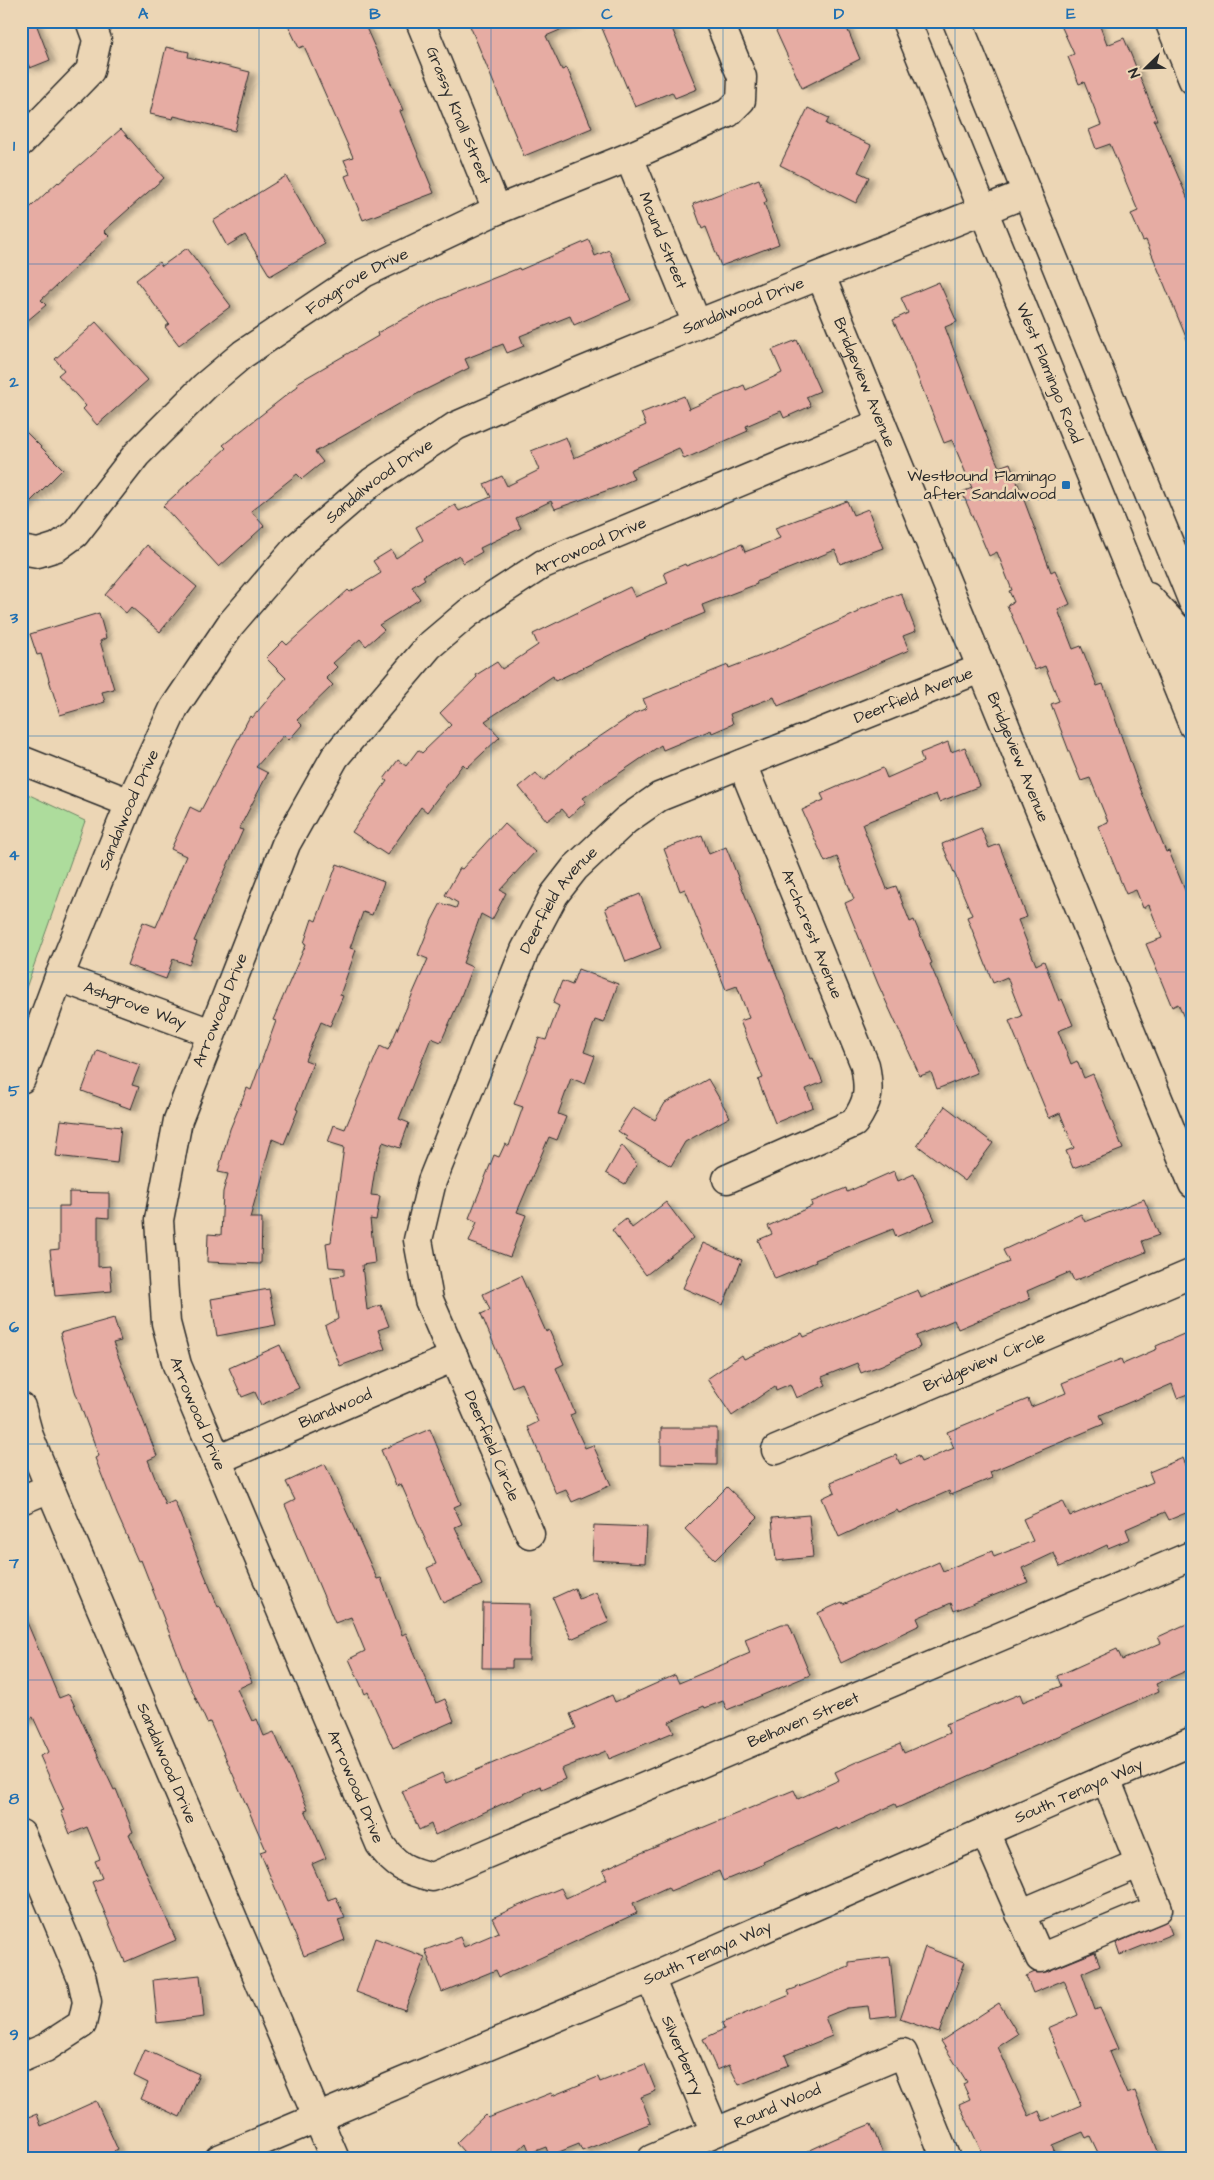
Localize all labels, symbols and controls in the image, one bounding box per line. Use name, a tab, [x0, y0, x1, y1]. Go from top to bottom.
text: A	[138, 3, 149, 25]
text: B	[369, 3, 381, 25]
text: C	[601, 3, 613, 25]
text: D	[834, 3, 845, 25]
text: E	[1066, 3, 1076, 25]
north arrow	[1122, 42, 1172, 92]
street label: Grassy Knoll Street	[421, 43, 497, 188]
text: N	[1124, 65, 1146, 81]
text: 1	[13, 135, 16, 157]
street label: Mound Street	[633, 189, 693, 292]
street label: Foxgrove Drive	[301, 242, 412, 320]
street label: Sandalwood Drive	[679, 271, 808, 340]
street label: West Flamingo Road	[1011, 299, 1088, 446]
street label: Bridgeview Avenue	[828, 314, 901, 451]
text: 2	[8, 371, 19, 393]
street label: Sandalwood Drive	[321, 433, 437, 529]
place label: Westbound Flamingo after Sandalwood	[907, 465, 1056, 505]
marker: Westbound Flamingo after Sandalwood	[1060, 479, 1072, 491]
street label: Arrowood Drive	[530, 511, 650, 581]
text: 3	[9, 607, 19, 629]
street label: Deerfield Avenue	[851, 662, 976, 729]
street label: Bridgeview Avenue	[982, 689, 1055, 826]
street label: Sandalwood Drive	[93, 746, 164, 873]
street label: Deerfield Avenue	[514, 841, 603, 957]
text: 4	[9, 844, 20, 866]
street label: Archcrest Avenue	[776, 866, 848, 1002]
street label: Arrowood Drive	[187, 949, 253, 1070]
street label: Ashgrove Way	[81, 976, 190, 1035]
text: 5	[8, 1080, 20, 1102]
text: 6	[9, 1316, 19, 1338]
street label: Bridgeview Circle	[920, 1326, 1049, 1397]
street label: Arrowood Drive	[164, 1355, 232, 1474]
street label: Blandwood	[295, 1383, 375, 1434]
street label: Deerfield Circle	[459, 1387, 525, 1505]
text: 7	[8, 1552, 19, 1574]
street label: Belhaven Street	[744, 1686, 863, 1753]
street label: Sandalwood Drive	[131, 1699, 202, 1827]
street label: Arrowood Drive	[322, 1727, 390, 1847]
street label: South Tenaya Way	[1011, 1753, 1147, 1829]
text: 8	[9, 1788, 20, 1810]
street label: South Tenaya Way	[640, 1915, 776, 1991]
street label: Silverberry	[656, 2012, 709, 2099]
text: 9	[9, 2024, 19, 2046]
street label: Round Wood	[730, 2078, 824, 2134]

